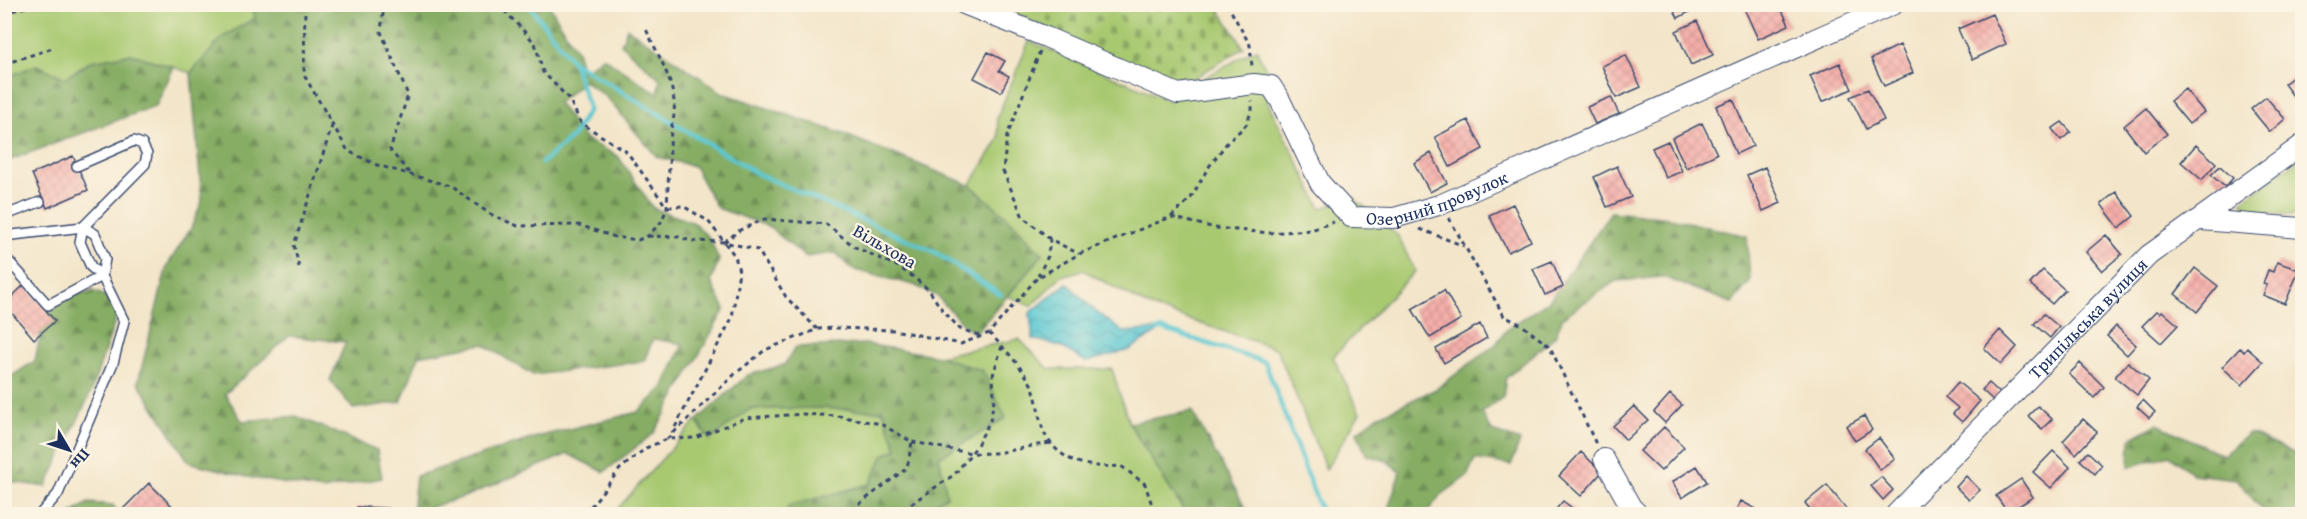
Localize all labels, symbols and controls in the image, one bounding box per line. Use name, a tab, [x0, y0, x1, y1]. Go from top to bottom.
street label: Озерний провулок	[1366, 163, 1512, 231]
street label: Вільхова	[848, 217, 922, 275]
street label: Трипільська вулиця	[2022, 251, 2153, 385]
north arrow	[39, 420, 99, 480]
text: Пн	[65, 444, 96, 475]

